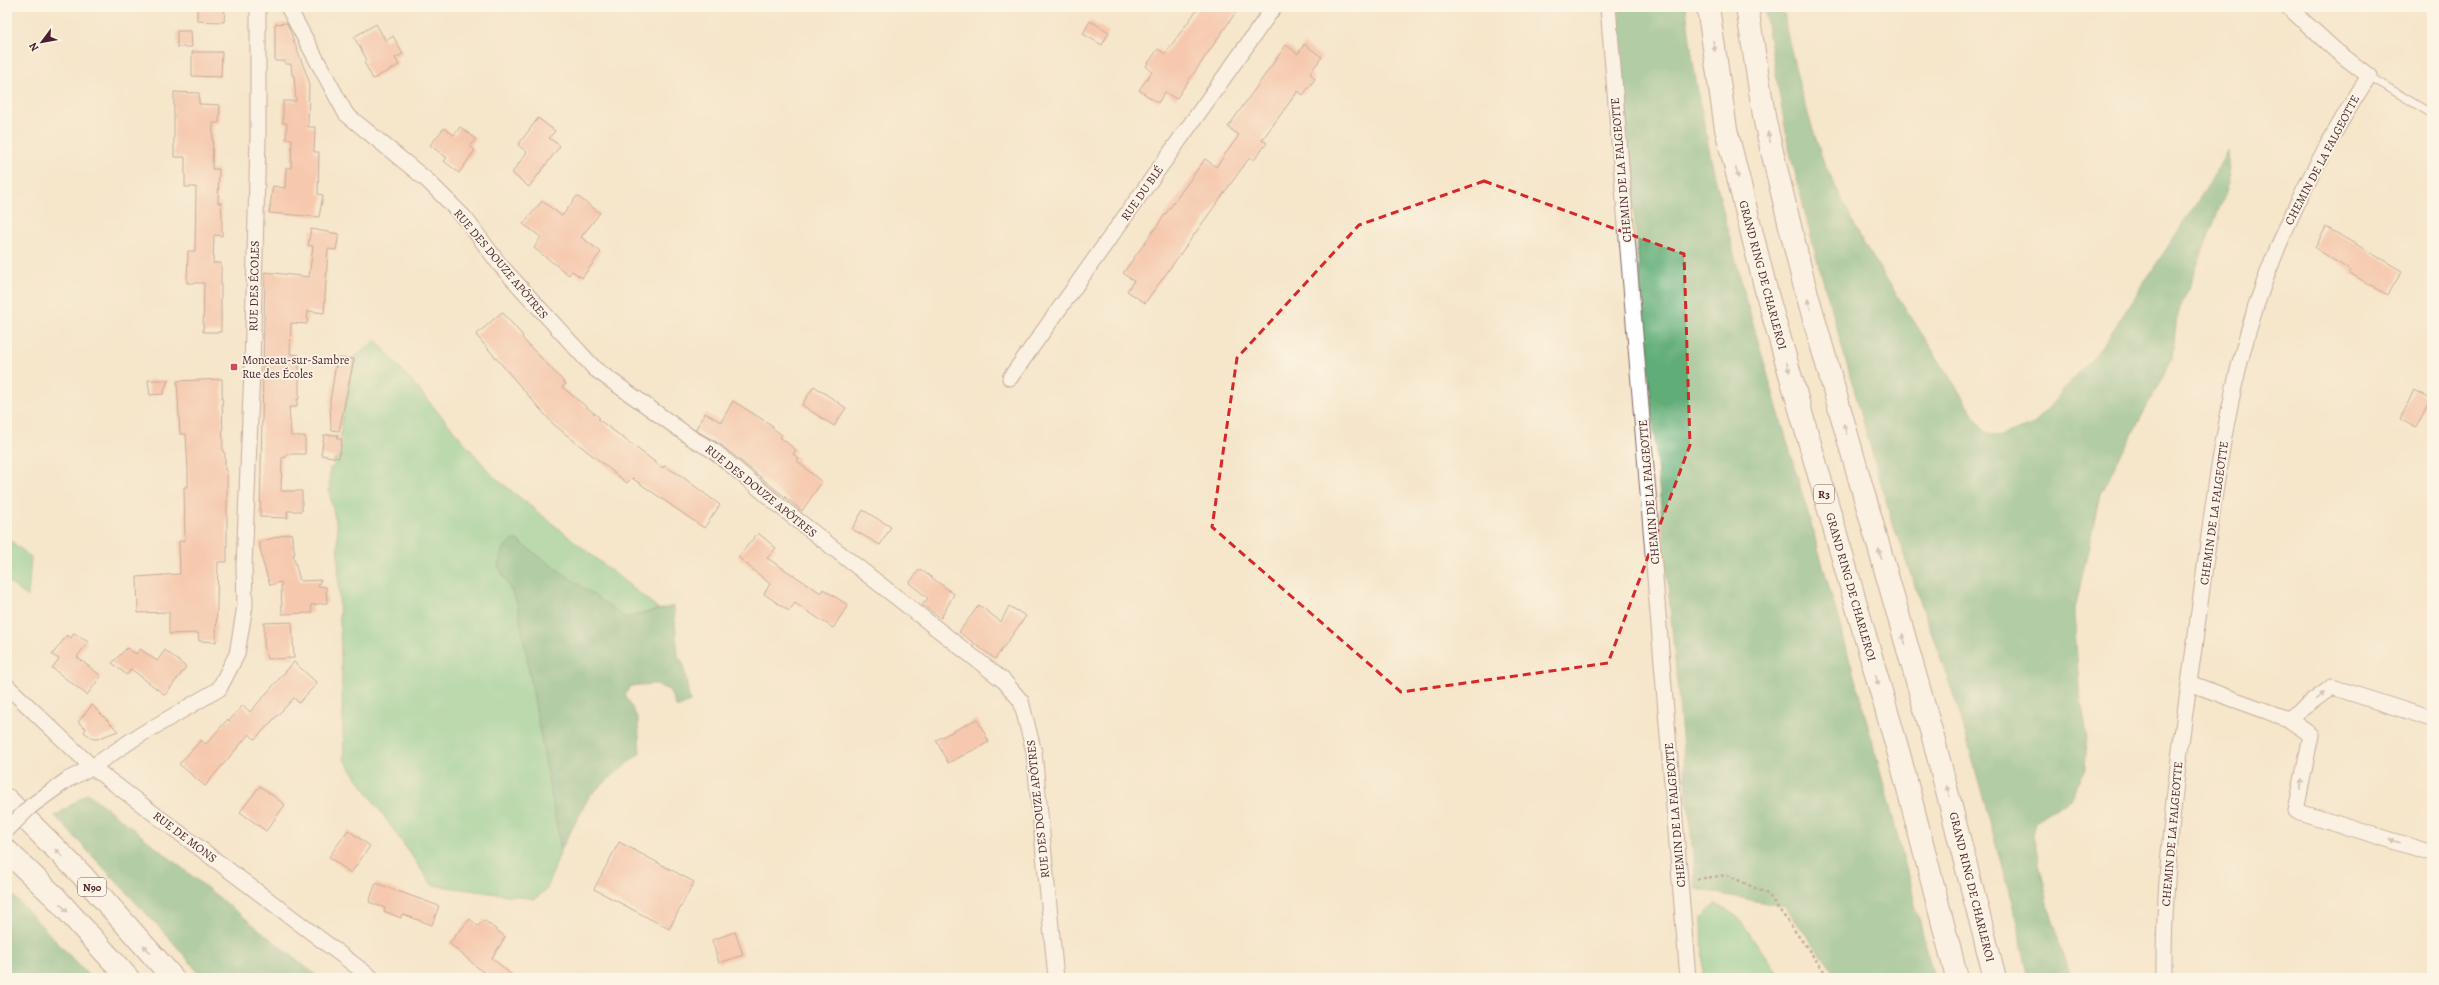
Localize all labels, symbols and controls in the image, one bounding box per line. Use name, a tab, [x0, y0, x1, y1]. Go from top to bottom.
north arrow	[22, 22, 62, 62]
one-way arrow	[1711, 39, 1717, 52]
text: N	[25, 40, 42, 54]
street label: CHEMIN DE LA FALGEOTTE	[2281, 92, 2363, 228]
street label: CHEMIN DE LA FALGEOTTE	[1607, 97, 1635, 243]
one-way arrow	[1765, 130, 1771, 143]
street label: RUE DU BLÉ	[1117, 162, 1167, 224]
one-way arrow	[1735, 167, 1741, 179]
street label: GRAND RING DE CHARLEROI	[1735, 199, 1791, 351]
street label: RUE DES DOUZE APÔTRES	[450, 205, 552, 323]
street label: RUE DES ÉCOLES	[245, 240, 263, 332]
one-way arrow	[1806, 297, 1812, 309]
place label: Monceau-sur-Sambre Rue des Écoles	[242, 352, 349, 382]
one-way arrow	[1785, 361, 1791, 373]
marker: Monceau-sur-Sambre Rue des Écoles	[229, 362, 239, 372]
street label: CHEMIN DE LA FALGEOTTE	[1635, 419, 1663, 565]
one-way arrow	[1842, 423, 1848, 435]
street label: CHEMIN DE LA FALGEOTTE	[2196, 440, 2232, 586]
street label: RUE DES DOUZE APÔTRES	[702, 441, 820, 541]
road number: R3	[1814, 485, 1834, 503]
street label: GRAND RING DE CHARLEROI	[1822, 511, 1880, 663]
one-way arrow	[1877, 548, 1883, 560]
one-way arrow	[1901, 633, 1907, 645]
one-way arrow	[1874, 674, 1880, 686]
one-way arrow	[2314, 692, 2325, 700]
street label: RUE DES DOUZE APÔTRES	[1023, 739, 1053, 879]
street label: CHEMIN DE LA FALGEOTTE	[1661, 742, 1689, 888]
street label: CHEMIN DE LA FALGEOTTE	[2158, 761, 2186, 907]
one-way arrow	[2299, 778, 2305, 790]
one-way arrow	[1944, 785, 1950, 797]
street label: RUE DE MONS	[150, 808, 220, 866]
street label: GRAND RING DE CHARLEROI	[1946, 810, 1998, 964]
one-way arrow	[2388, 838, 2400, 844]
one-way arrow	[54, 848, 64, 858]
road number: N90	[78, 878, 106, 896]
one-way arrow	[60, 902, 69, 913]
one-way arrow	[142, 944, 151, 954]

